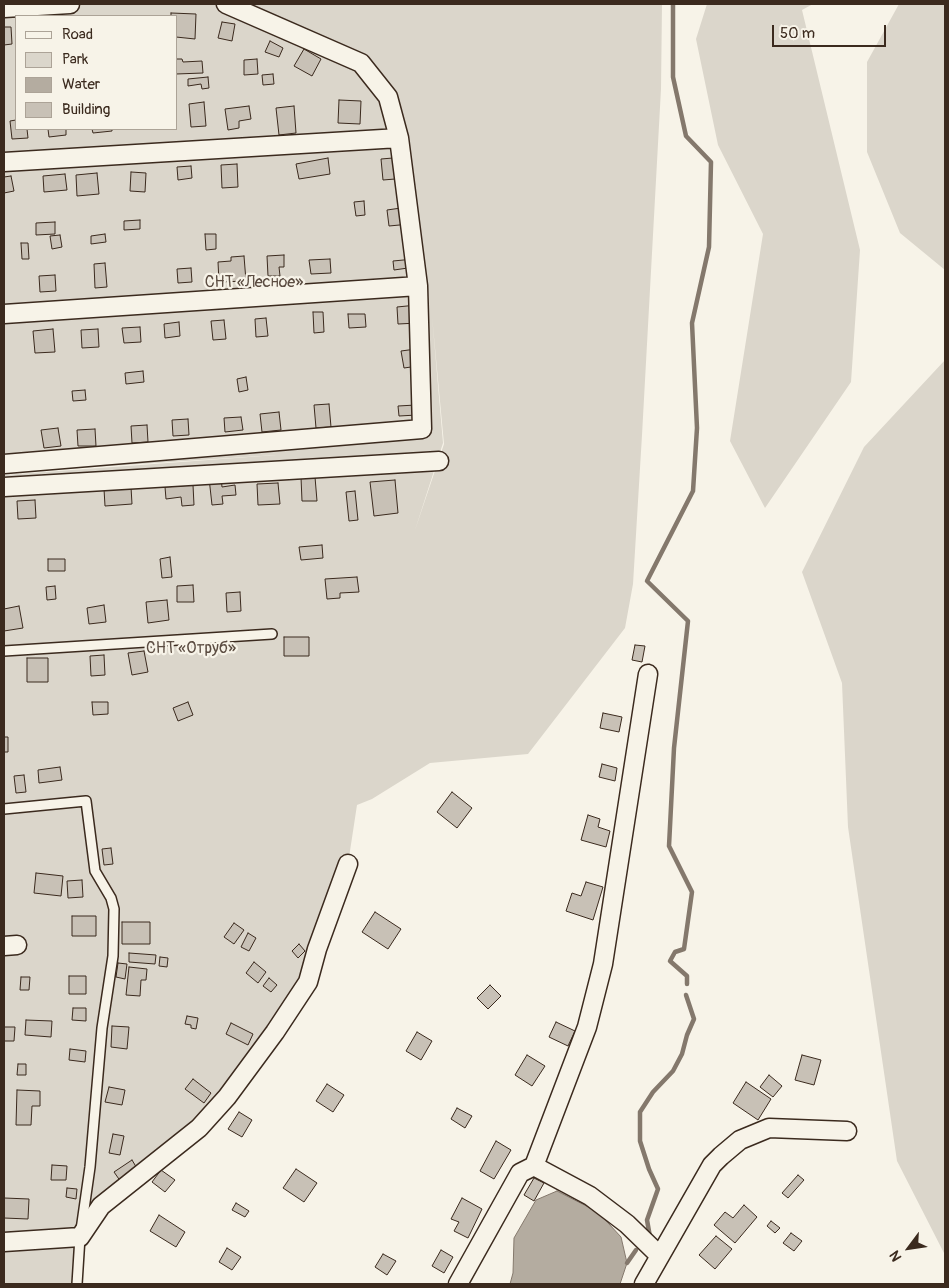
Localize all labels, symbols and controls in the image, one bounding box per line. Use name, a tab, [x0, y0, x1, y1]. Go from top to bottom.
legend	[15, 15, 178, 130]
scale bar	[774, 15, 888, 47]
text: 50 m	[780, 24, 815, 43]
text: Road	[62, 25, 93, 44]
text: Park	[62, 50, 88, 69]
text: Water	[62, 75, 100, 94]
text: Building	[62, 100, 110, 119]
park label: СНТ «Лесное»	[205, 273, 303, 293]
park label: СНТ «Отруб»	[146, 639, 236, 659]
north arrow	[884, 1223, 934, 1273]
text: N	[886, 1248, 905, 1264]

